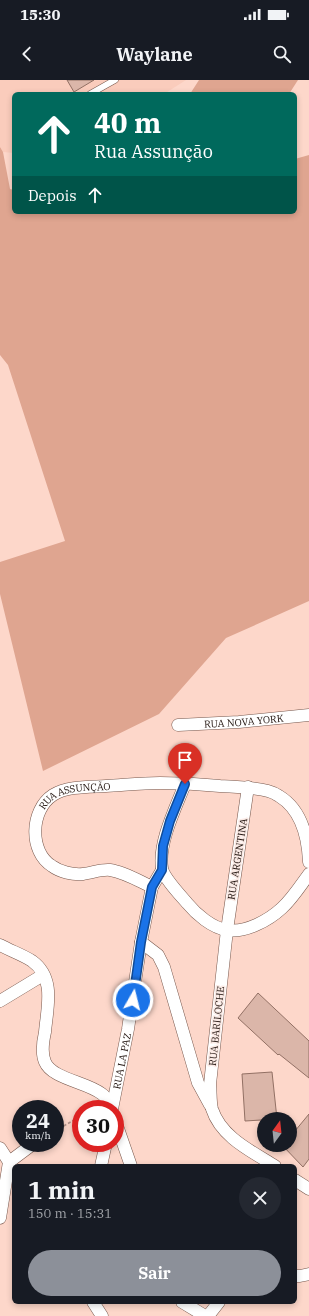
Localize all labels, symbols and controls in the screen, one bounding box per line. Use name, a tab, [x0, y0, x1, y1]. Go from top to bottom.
text: 15:30	[20, 5, 61, 24]
icon: back	[16, 43, 38, 65]
text: Waylane	[116, 43, 193, 66]
icon: search	[271, 43, 293, 65]
text: 40 m	[94, 104, 161, 141]
icon: ahead	[28, 108, 80, 160]
text: Rua Assunção	[94, 140, 213, 163]
icon: ahead	[84, 184, 106, 206]
text: Depois	[28, 186, 76, 205]
street label: RUA NOVA YORK	[204, 712, 284, 731]
pin	[168, 743, 202, 784]
icon: arrive	[174, 749, 196, 771]
street label: RUA ASSUNÇÃO	[36, 780, 111, 812]
street label: RUA ARGENTINA	[225, 817, 250, 901]
position arrow	[112, 979, 154, 1021]
street label: RUA BARILOCHE	[206, 985, 227, 1067]
street label: RUA LA PAZ	[110, 1032, 134, 1090]
speed limit sign: 30	[72, 1100, 124, 1152]
text: 24	[26, 1107, 50, 1134]
north arrow	[257, 1112, 297, 1152]
map controls	[257, 1112, 297, 1152]
text: km/h	[25, 1129, 51, 1142]
text: 1 min	[28, 1174, 95, 1206]
button: close	[239, 1177, 281, 1219]
text: 150 m · 15:31	[28, 1205, 112, 1222]
button: Sair	[28, 1250, 281, 1296]

